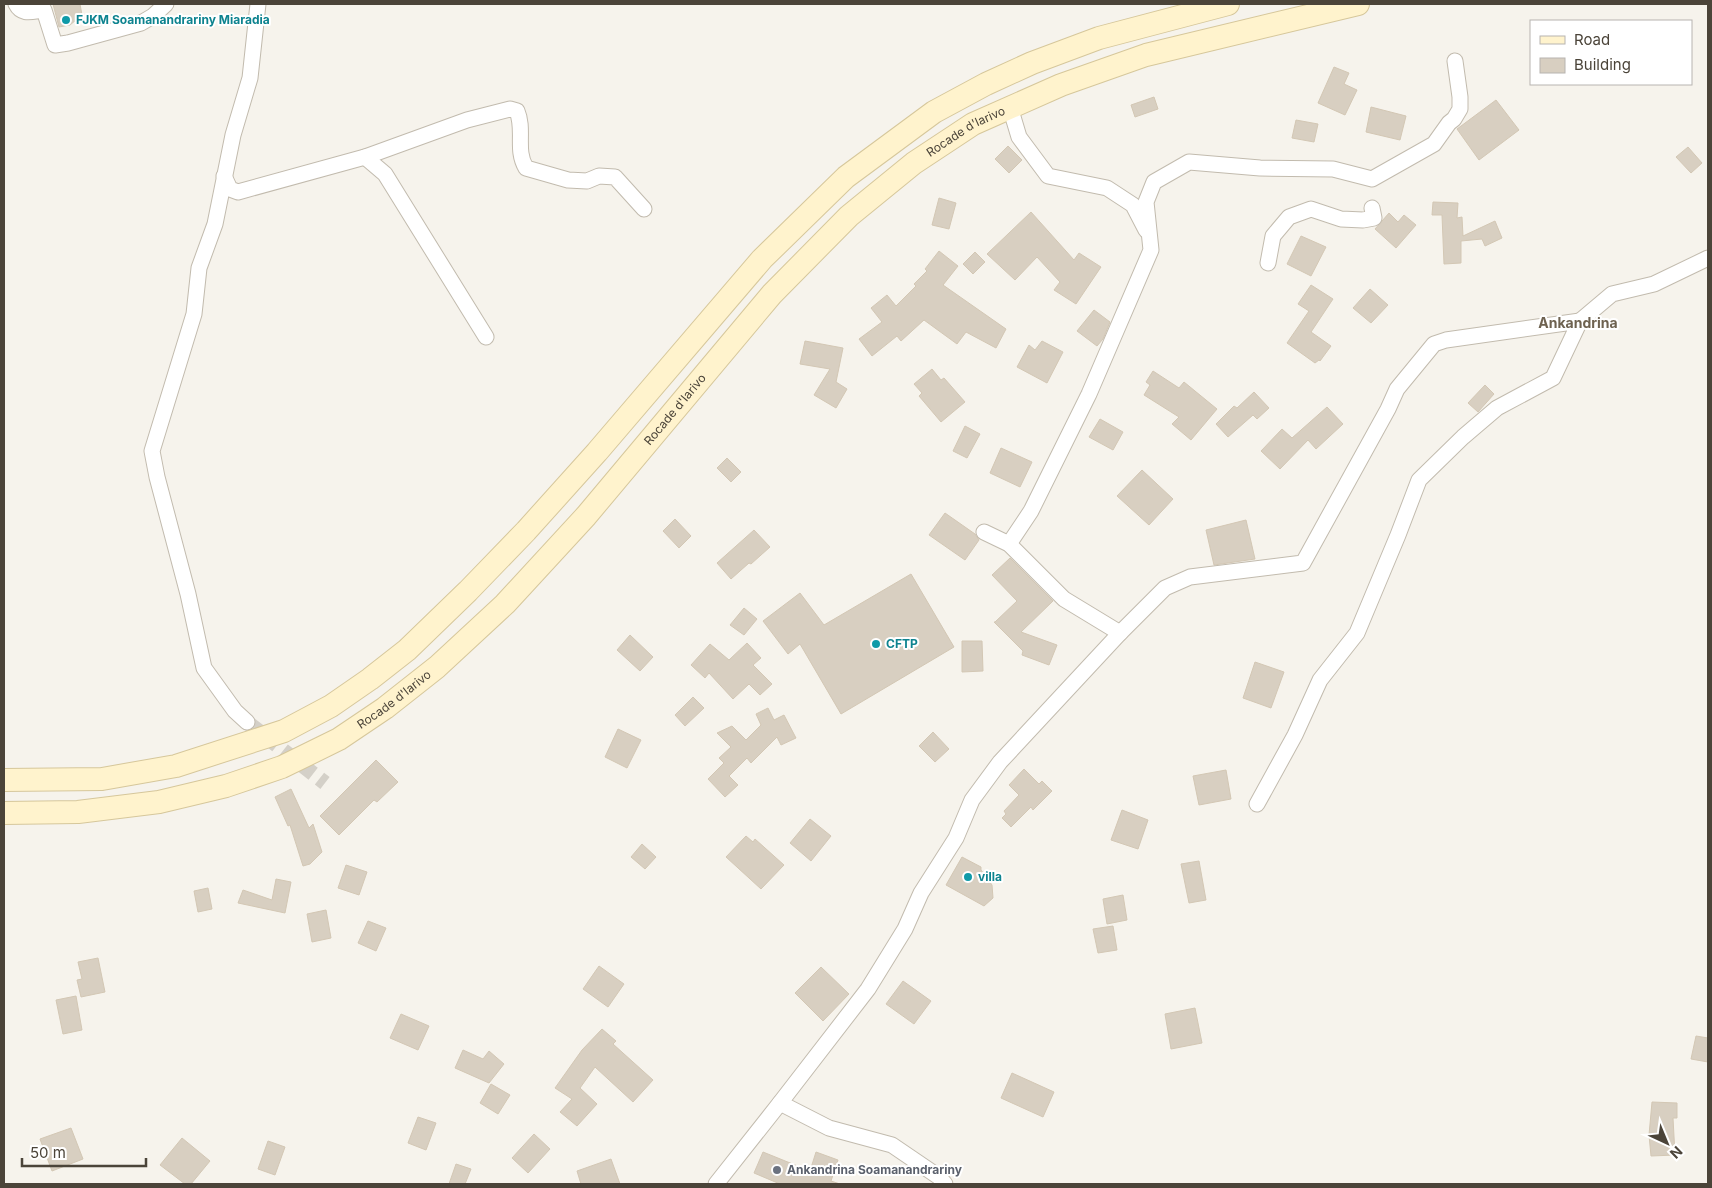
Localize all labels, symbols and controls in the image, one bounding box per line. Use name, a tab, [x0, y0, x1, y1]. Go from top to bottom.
place label: FJKM Soamanandrariny Miaradia	[76, 12, 270, 27]
marker: FJKM Soamanandrariny Miaradia	[60, 14, 72, 26]
legend	[1530, 20, 1692, 85]
text: Road	[1574, 30, 1610, 49]
text: Building	[1574, 55, 1631, 74]
street label: Rocade d'Iarivo	[923, 103, 1007, 160]
district label: Ankandrina	[1538, 314, 1618, 331]
street label: Rocade d'Iarivo	[641, 370, 709, 448]
place label: CFTP	[886, 636, 918, 651]
marker: CFTP	[870, 638, 882, 650]
street label: Rocade d'Iarivo	[354, 667, 434, 732]
place label: villa	[978, 869, 1002, 884]
marker: villa	[962, 871, 974, 883]
north arrow	[1642, 1118, 1692, 1168]
scale bar	[22, 1136, 146, 1168]
text: 50 m	[30, 1143, 66, 1162]
text: N	[1667, 1143, 1686, 1163]
place label: Ankandrina Soamanandrariny	[787, 1162, 963, 1177]
marker: Ankandrina Soamanandrariny	[771, 1164, 783, 1176]

